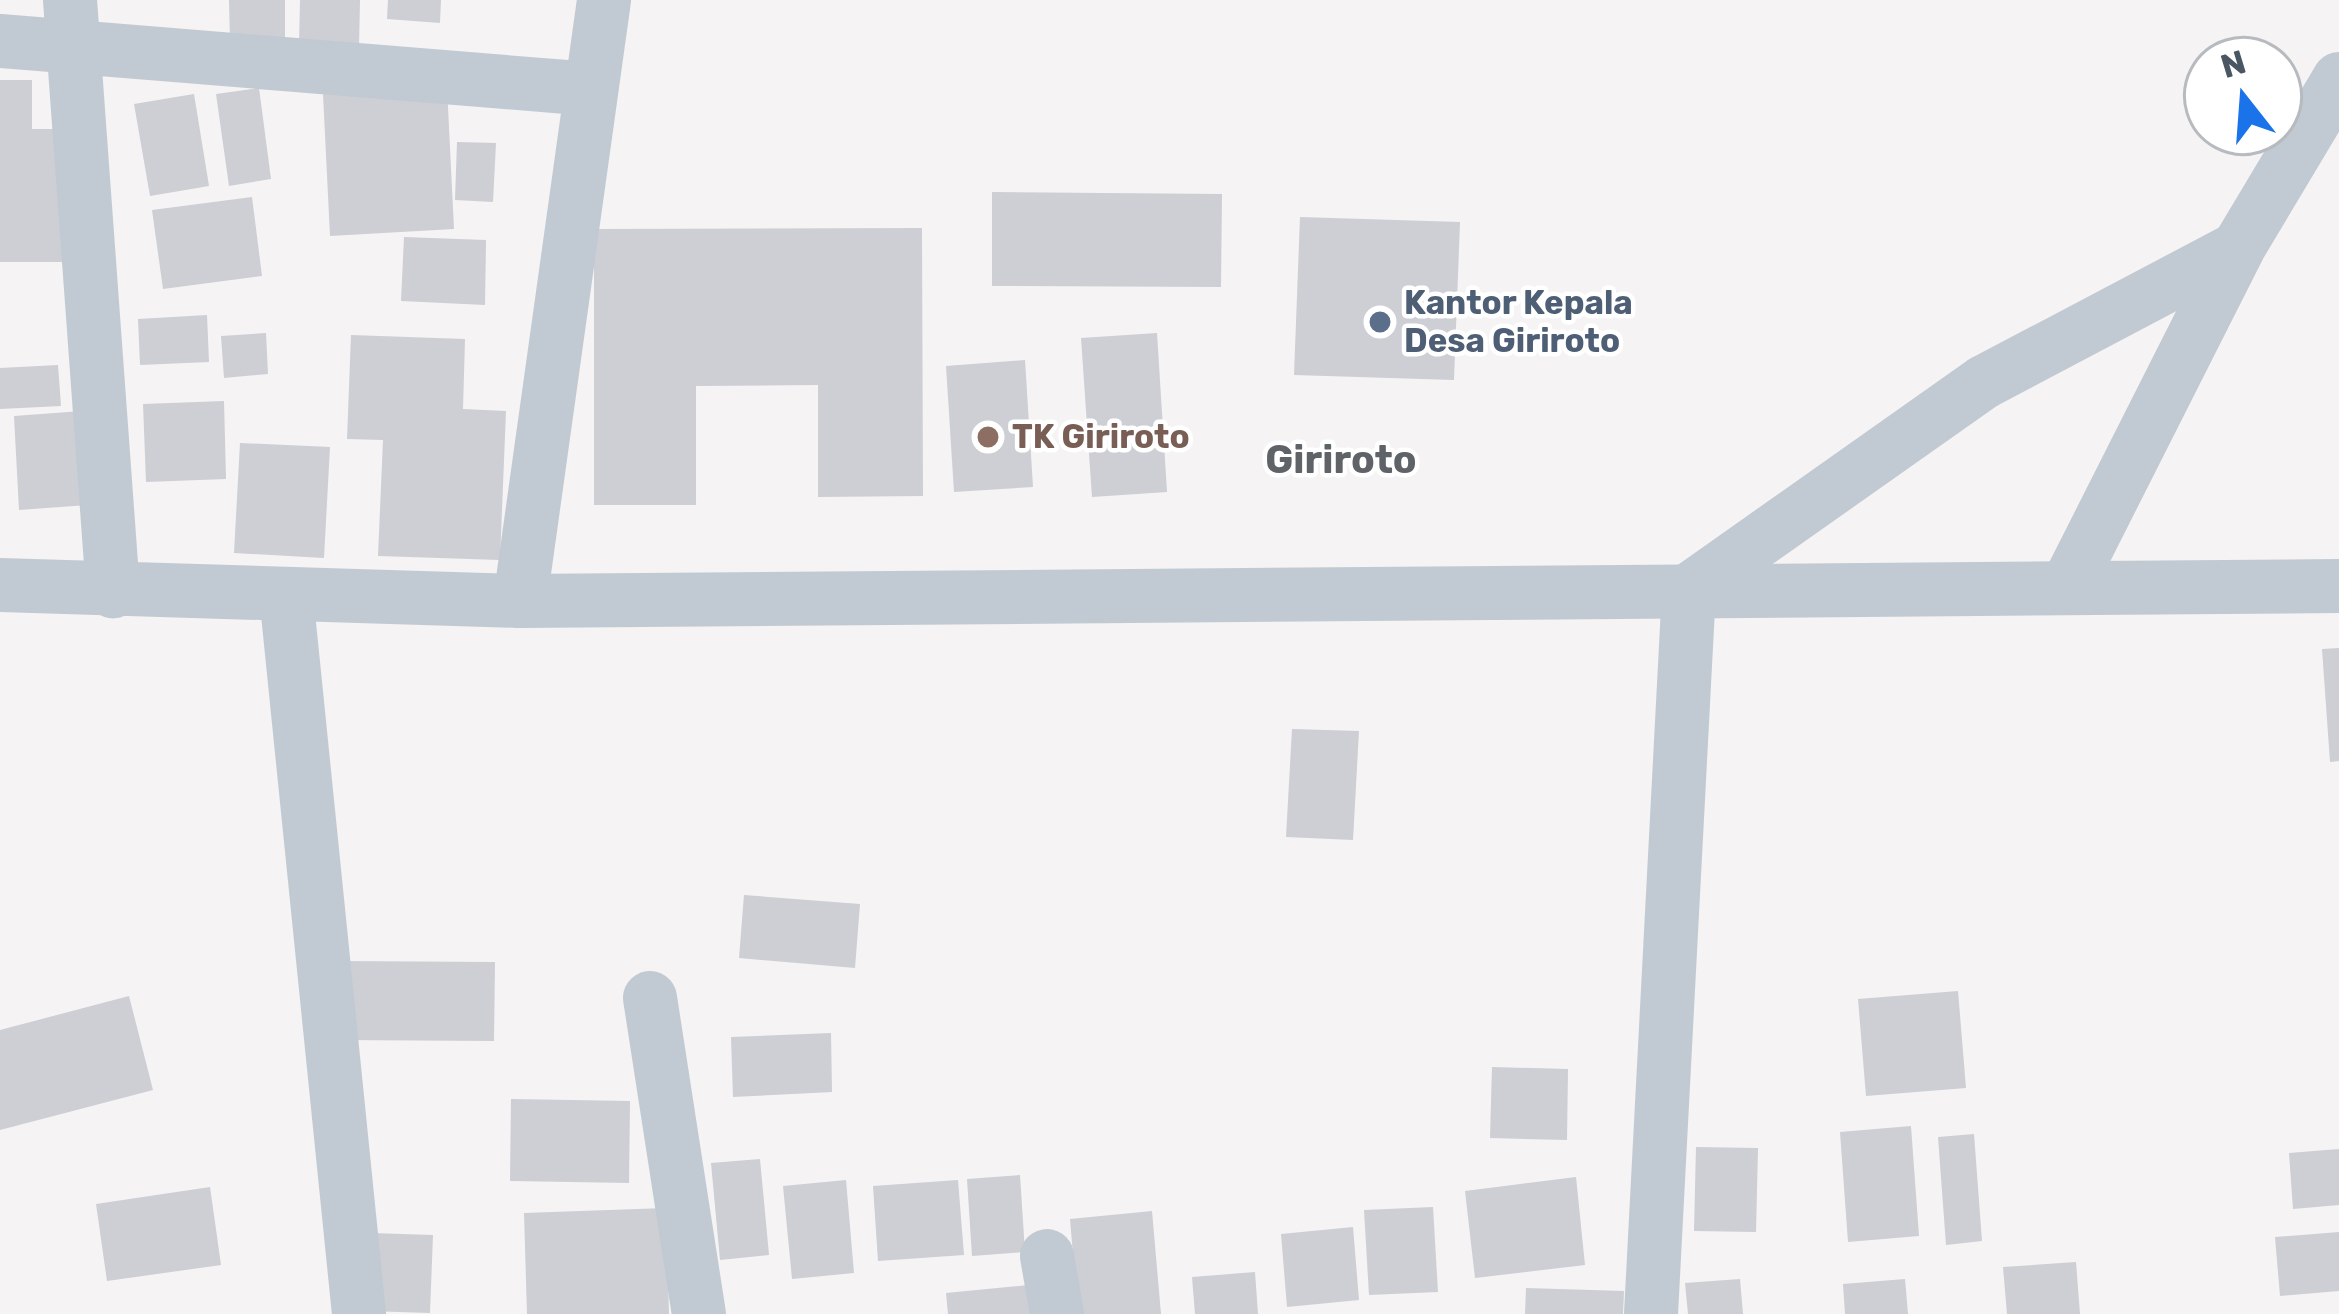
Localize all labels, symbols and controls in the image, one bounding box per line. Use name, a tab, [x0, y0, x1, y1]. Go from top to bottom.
north arrow	[2183, 36, 2303, 156]
text: N	[2216, 42, 2250, 86]
place label: Kantor Kepala Desa Giriroto	[1404, 283, 1633, 361]
marker: Kantor Kepala Desa Giriroto	[1367, 309, 1393, 335]
place label: TK Giriroto	[1012, 417, 1190, 457]
marker: TK Giriroto	[975, 424, 1001, 450]
district label: Giriroto	[1265, 437, 1417, 483]

